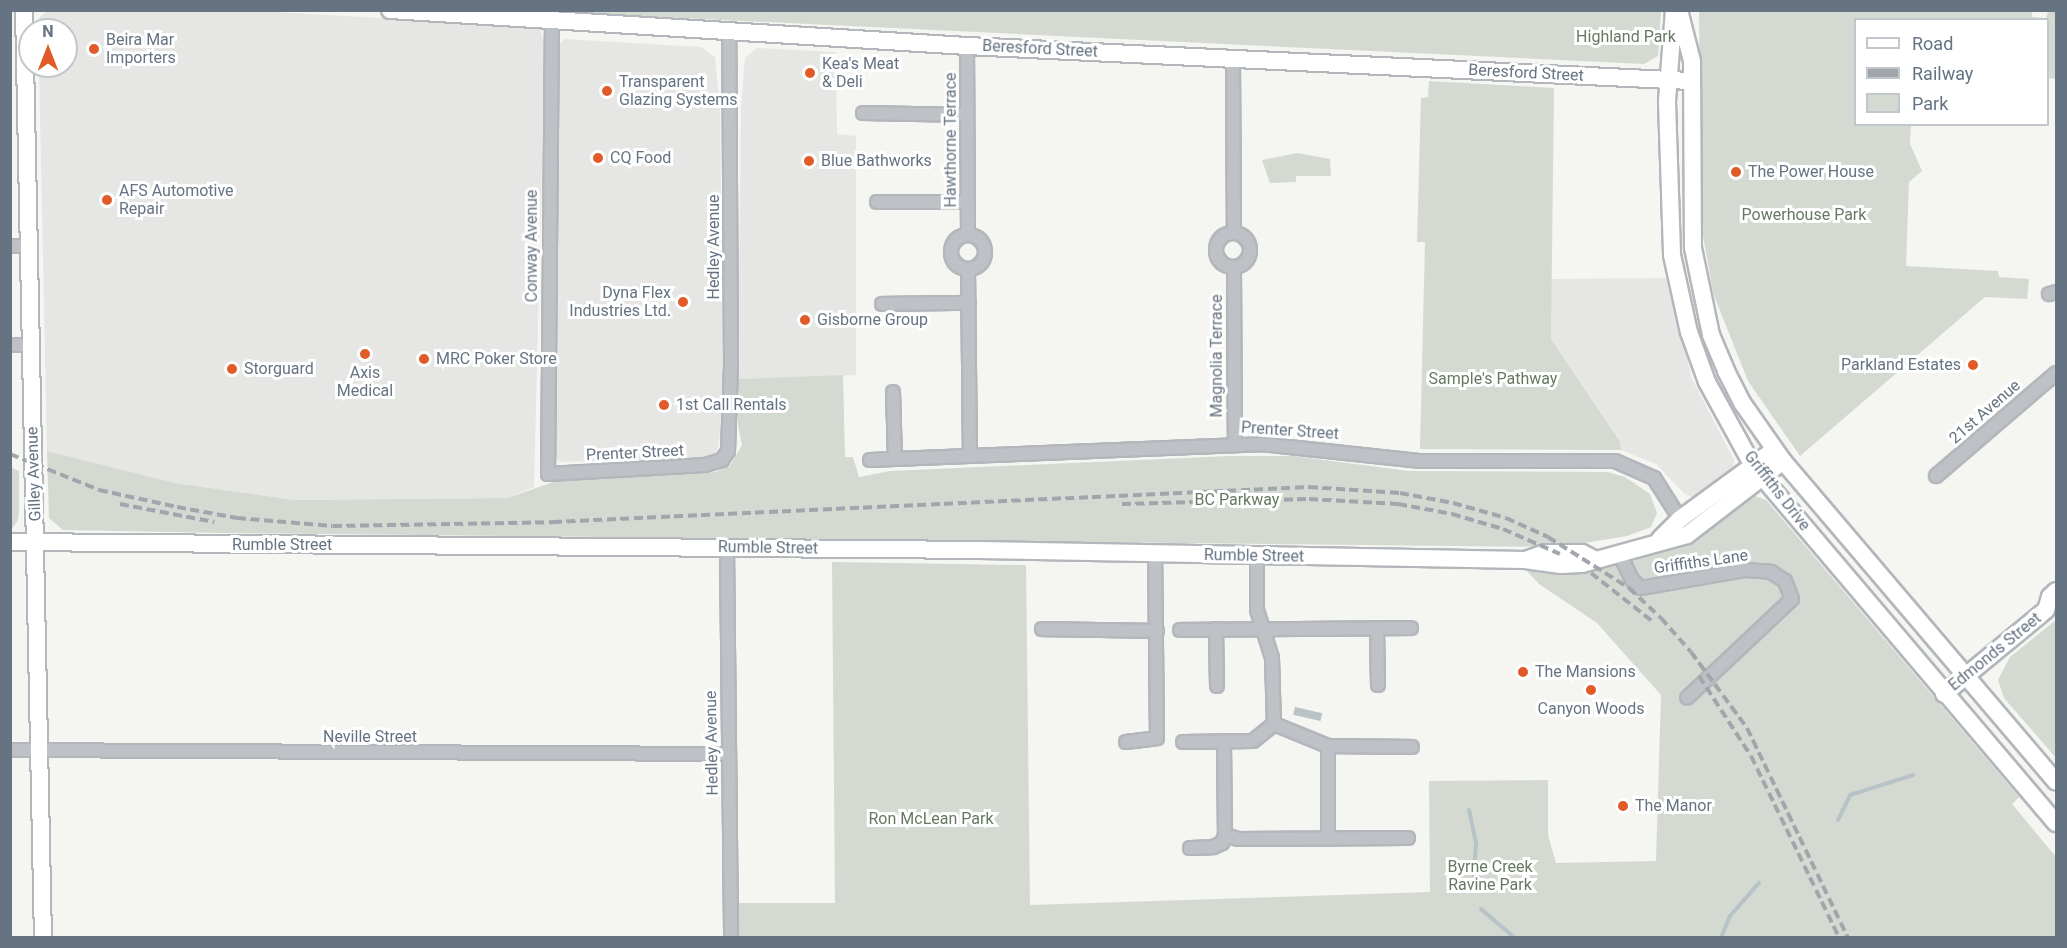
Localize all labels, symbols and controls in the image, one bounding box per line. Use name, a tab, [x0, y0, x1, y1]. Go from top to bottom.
north arrow	[18, 18, 78, 78]
legend	[1854, 18, 2049, 126]
text: N	[42, 22, 54, 41]
park label: Highland Park	[1576, 27, 1676, 47]
place label: Beira Mar Importers	[106, 30, 176, 68]
text: Road	[1912, 33, 1953, 54]
street label: Beresford Street	[982, 36, 1098, 62]
marker: Beira Mar Importers	[87, 42, 101, 56]
place label: Kea's Meat & Deli	[822, 54, 899, 92]
street label: Beresford Street	[1468, 60, 1584, 86]
text: Railway	[1912, 63, 1973, 84]
marker: Kea's Meat & Deli	[803, 66, 817, 80]
place label: Transparent Glazing Systems	[619, 72, 737, 110]
street label: Hawthorne Terrace	[941, 72, 961, 208]
marker: Transparent Glazing Systems	[600, 84, 614, 98]
text: Park	[1912, 93, 1948, 114]
place label: CQ Food	[610, 148, 671, 168]
marker: CQ Food	[591, 151, 605, 165]
place label: Blue Bathworks	[821, 151, 932, 171]
marker: Blue Bathworks	[802, 154, 816, 168]
place label: The Power House	[1748, 162, 1874, 182]
marker: The Power House	[1729, 165, 1743, 179]
place label: AFS Automotive Repair	[119, 181, 234, 219]
street label: Conway Avenue	[522, 190, 542, 302]
marker: AFS Automotive Repair	[100, 193, 114, 207]
street label: Hedley Avenue	[704, 194, 724, 300]
park label: Powerhouse Park	[1742, 205, 1866, 225]
place label: Dyna Flex Industries Ltd.	[569, 283, 671, 321]
street label: Magnolia Terrace	[1207, 294, 1227, 418]
marker: Dyna Flex Industries Ltd.	[676, 295, 690, 309]
place label: Gisborne Group	[817, 310, 928, 330]
marker: Gisborne Group	[798, 313, 812, 327]
marker: Axis Medical	[358, 347, 372, 361]
place label: MRC Poker Store	[436, 349, 557, 369]
marker: MRC Poker Store	[417, 352, 431, 366]
place label: Parkland Estates	[1841, 355, 1961, 375]
marker: Parkland Estates	[1966, 358, 1980, 372]
place label: Storguard	[244, 359, 314, 379]
marker: Storguard	[225, 362, 239, 376]
place label: Axis Medical	[337, 363, 393, 401]
park label: Sample's Pathway	[1429, 369, 1557, 389]
street label: 21st Avenue	[1946, 376, 2024, 448]
place label: 1st Call Rentals	[676, 395, 787, 415]
marker: 1st Call Rentals	[657, 398, 671, 412]
street label: Prenter Street	[1240, 418, 1340, 444]
street label: Gilley Avenue	[23, 426, 45, 522]
street label: Prenter Street	[586, 441, 684, 465]
street label: Griffiths Drive	[1740, 447, 1814, 535]
park label: BC Parkway	[1195, 490, 1279, 510]
street label: Rumble Street	[232, 535, 332, 555]
street label: Rumble Street	[718, 538, 818, 558]
street label: Rumble Street	[1204, 546, 1304, 566]
street label: Griffiths Lane	[1653, 546, 1749, 578]
street label: Edmonds Street	[1945, 609, 2045, 695]
place label: The Mansions	[1535, 662, 1636, 682]
marker: The Mansions	[1516, 665, 1530, 679]
marker: Canyon Woods	[1584, 683, 1598, 697]
street label: Hedley Avenue	[701, 690, 723, 796]
place label: Canyon Woods	[1538, 699, 1644, 719]
street label: Neville Street	[323, 727, 417, 747]
place label: The Manor	[1635, 796, 1712, 816]
marker: The Manor	[1616, 799, 1630, 813]
park label: Ron McLean Park	[869, 809, 993, 829]
park label: Byrne Creek Ravine Park	[1447, 857, 1533, 895]

